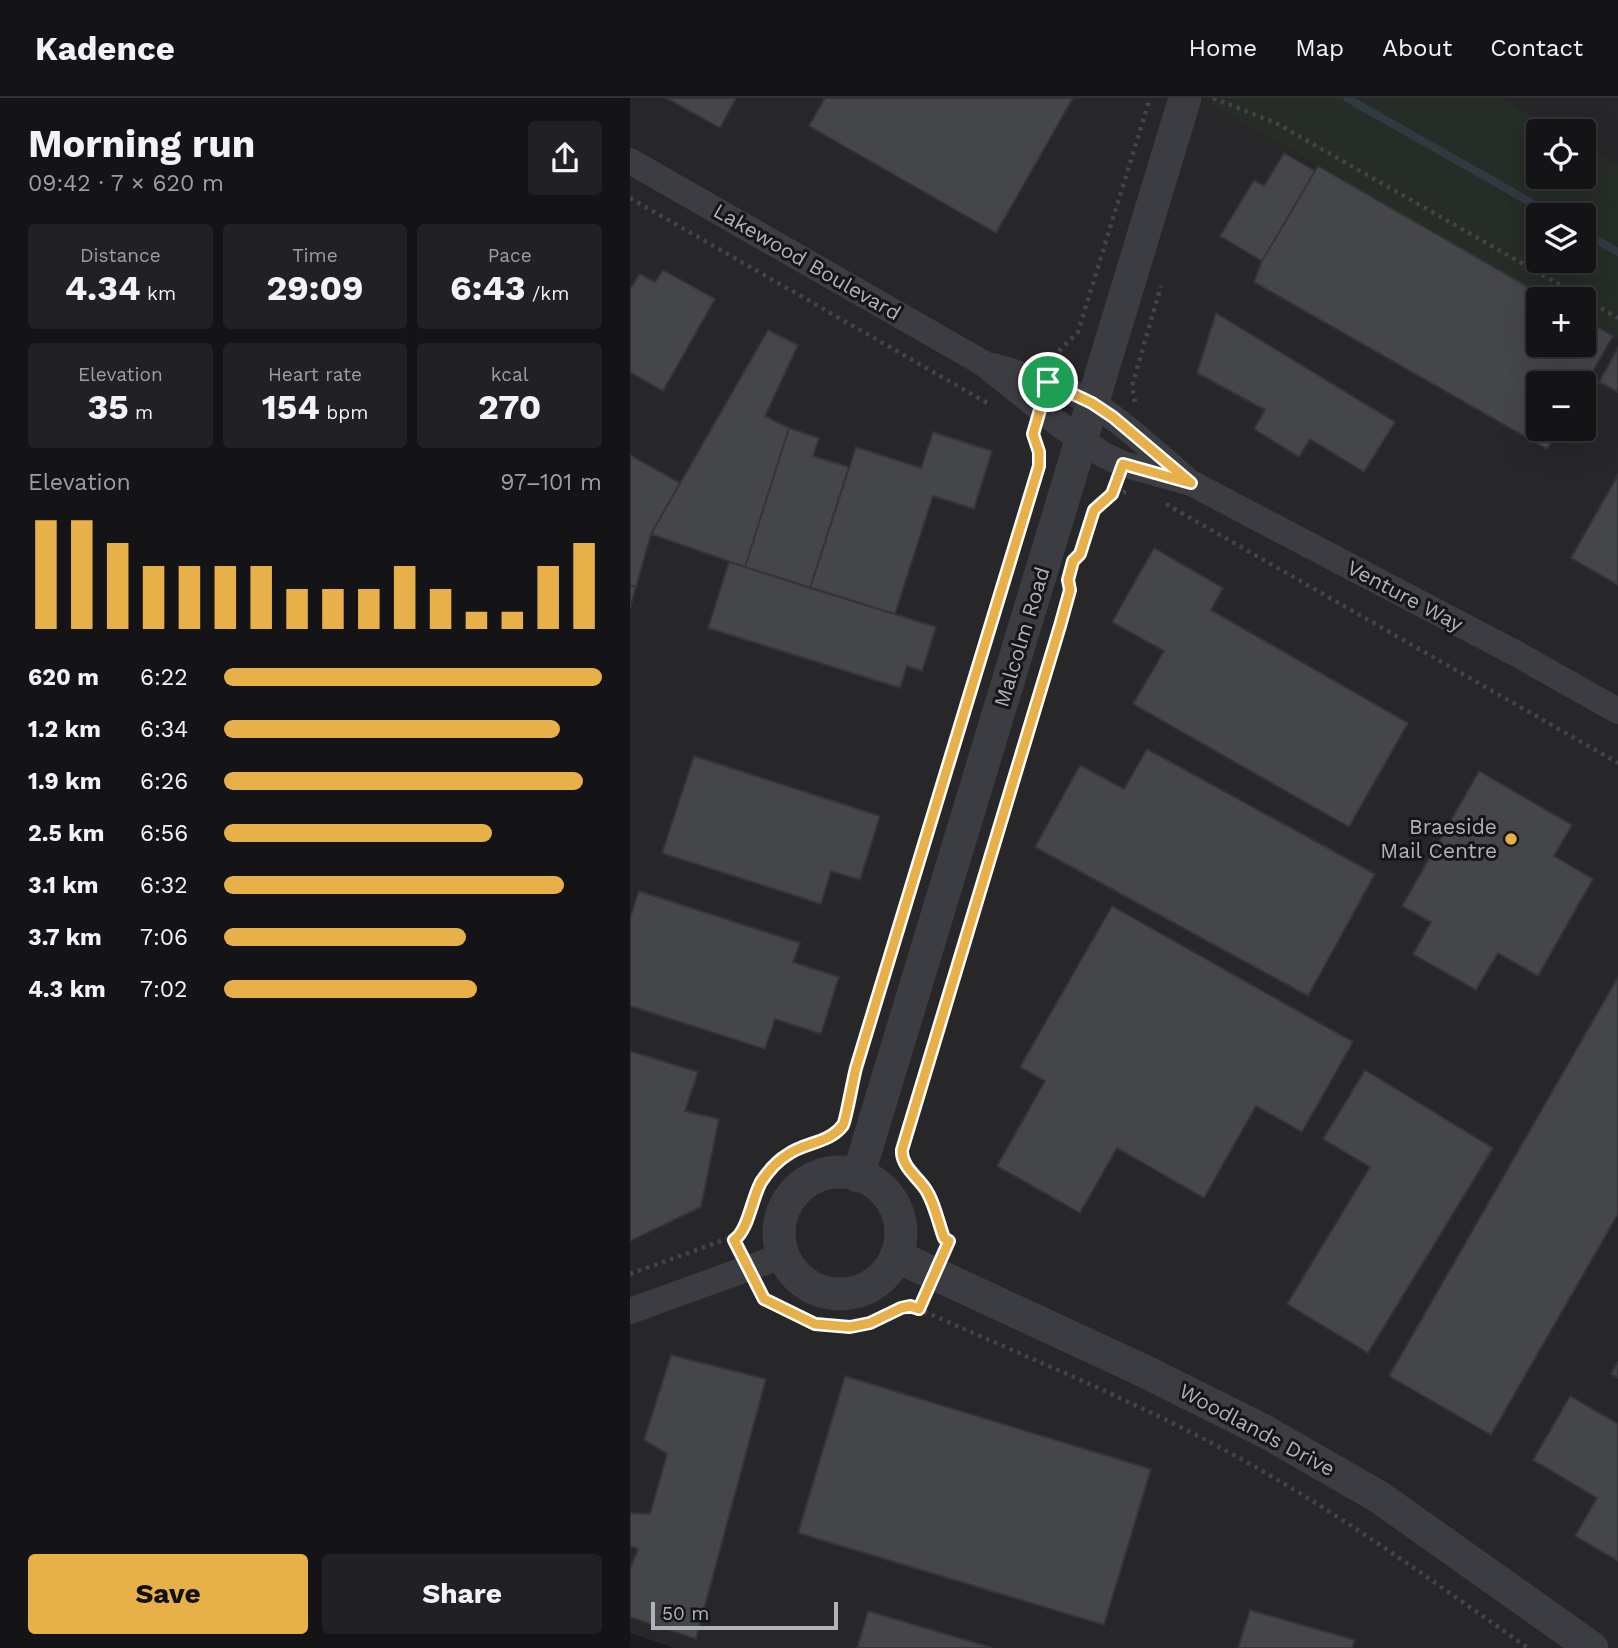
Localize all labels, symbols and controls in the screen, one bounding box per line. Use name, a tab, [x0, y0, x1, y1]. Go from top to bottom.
text: Kadence	[35, 29, 175, 68]
text: Home	[1189, 34, 1257, 62]
text: Map	[1295, 34, 1344, 62]
text: About	[1382, 34, 1452, 62]
text: Contact	[1490, 34, 1583, 62]
map controls	[1526, 119, 1596, 441]
button: locate	[1526, 119, 1596, 189]
button: share	[528, 121, 602, 195]
text: Morning run	[28, 122, 255, 166]
text: 09:42 · 7 × 620 m	[28, 170, 224, 197]
street label: Lakewood Boulevard	[709, 198, 905, 325]
button: layers	[1526, 203, 1596, 273]
text: Distance	[80, 244, 161, 267]
text: Time	[292, 244, 338, 267]
text: Pace	[488, 244, 532, 267]
text: 4.34	[65, 267, 141, 309]
text: 29:09	[266, 267, 364, 309]
text: 6:43	[450, 267, 526, 309]
text: km	[141, 282, 176, 305]
text: /km	[526, 282, 569, 305]
button: +	[1526, 287, 1596, 357]
pin	[1018, 352, 1078, 412]
text: Elevation	[78, 363, 163, 386]
text: Heart rate	[268, 363, 362, 386]
text: kcal	[491, 363, 528, 386]
icon: arrive	[1029, 363, 1067, 401]
button: −	[1526, 371, 1596, 441]
text: 35	[87, 386, 129, 428]
text: 154	[262, 386, 320, 428]
text: 270	[478, 386, 541, 428]
text: m	[129, 401, 153, 424]
text: bpm	[320, 401, 368, 424]
text: Elevation	[28, 469, 131, 496]
text: 97–101 m	[500, 469, 602, 496]
street label: Venture Way	[1343, 555, 1468, 637]
street label: Malcolm Road	[988, 564, 1055, 710]
text: 620 m	[28, 664, 99, 691]
text: 6:22	[140, 664, 188, 691]
text: 1.2 km	[28, 716, 101, 743]
text: 6:34	[140, 716, 188, 743]
text: 1.9 km	[28, 768, 101, 795]
text: 6:26	[140, 768, 188, 795]
place label: Braeside Mail Centre	[1380, 814, 1497, 863]
text: 2.5 km	[28, 820, 104, 847]
text: 6:56	[140, 820, 188, 847]
marker: Braeside Mail Centre	[1503, 831, 1519, 847]
text: 3.1 km	[28, 872, 98, 899]
text: 6:32	[140, 872, 188, 899]
text: 3.7 km	[28, 924, 102, 951]
text: 7:06	[140, 924, 188, 951]
text: 4.3 km	[28, 976, 106, 1003]
text: 7:02	[140, 976, 187, 1003]
street label: Woodlands Drive	[1175, 1378, 1339, 1481]
button: Save	[28, 1554, 308, 1634]
button: Share	[322, 1554, 602, 1634]
scale bar	[651, 1599, 838, 1631]
text: 50 m	[662, 1602, 709, 1625]

